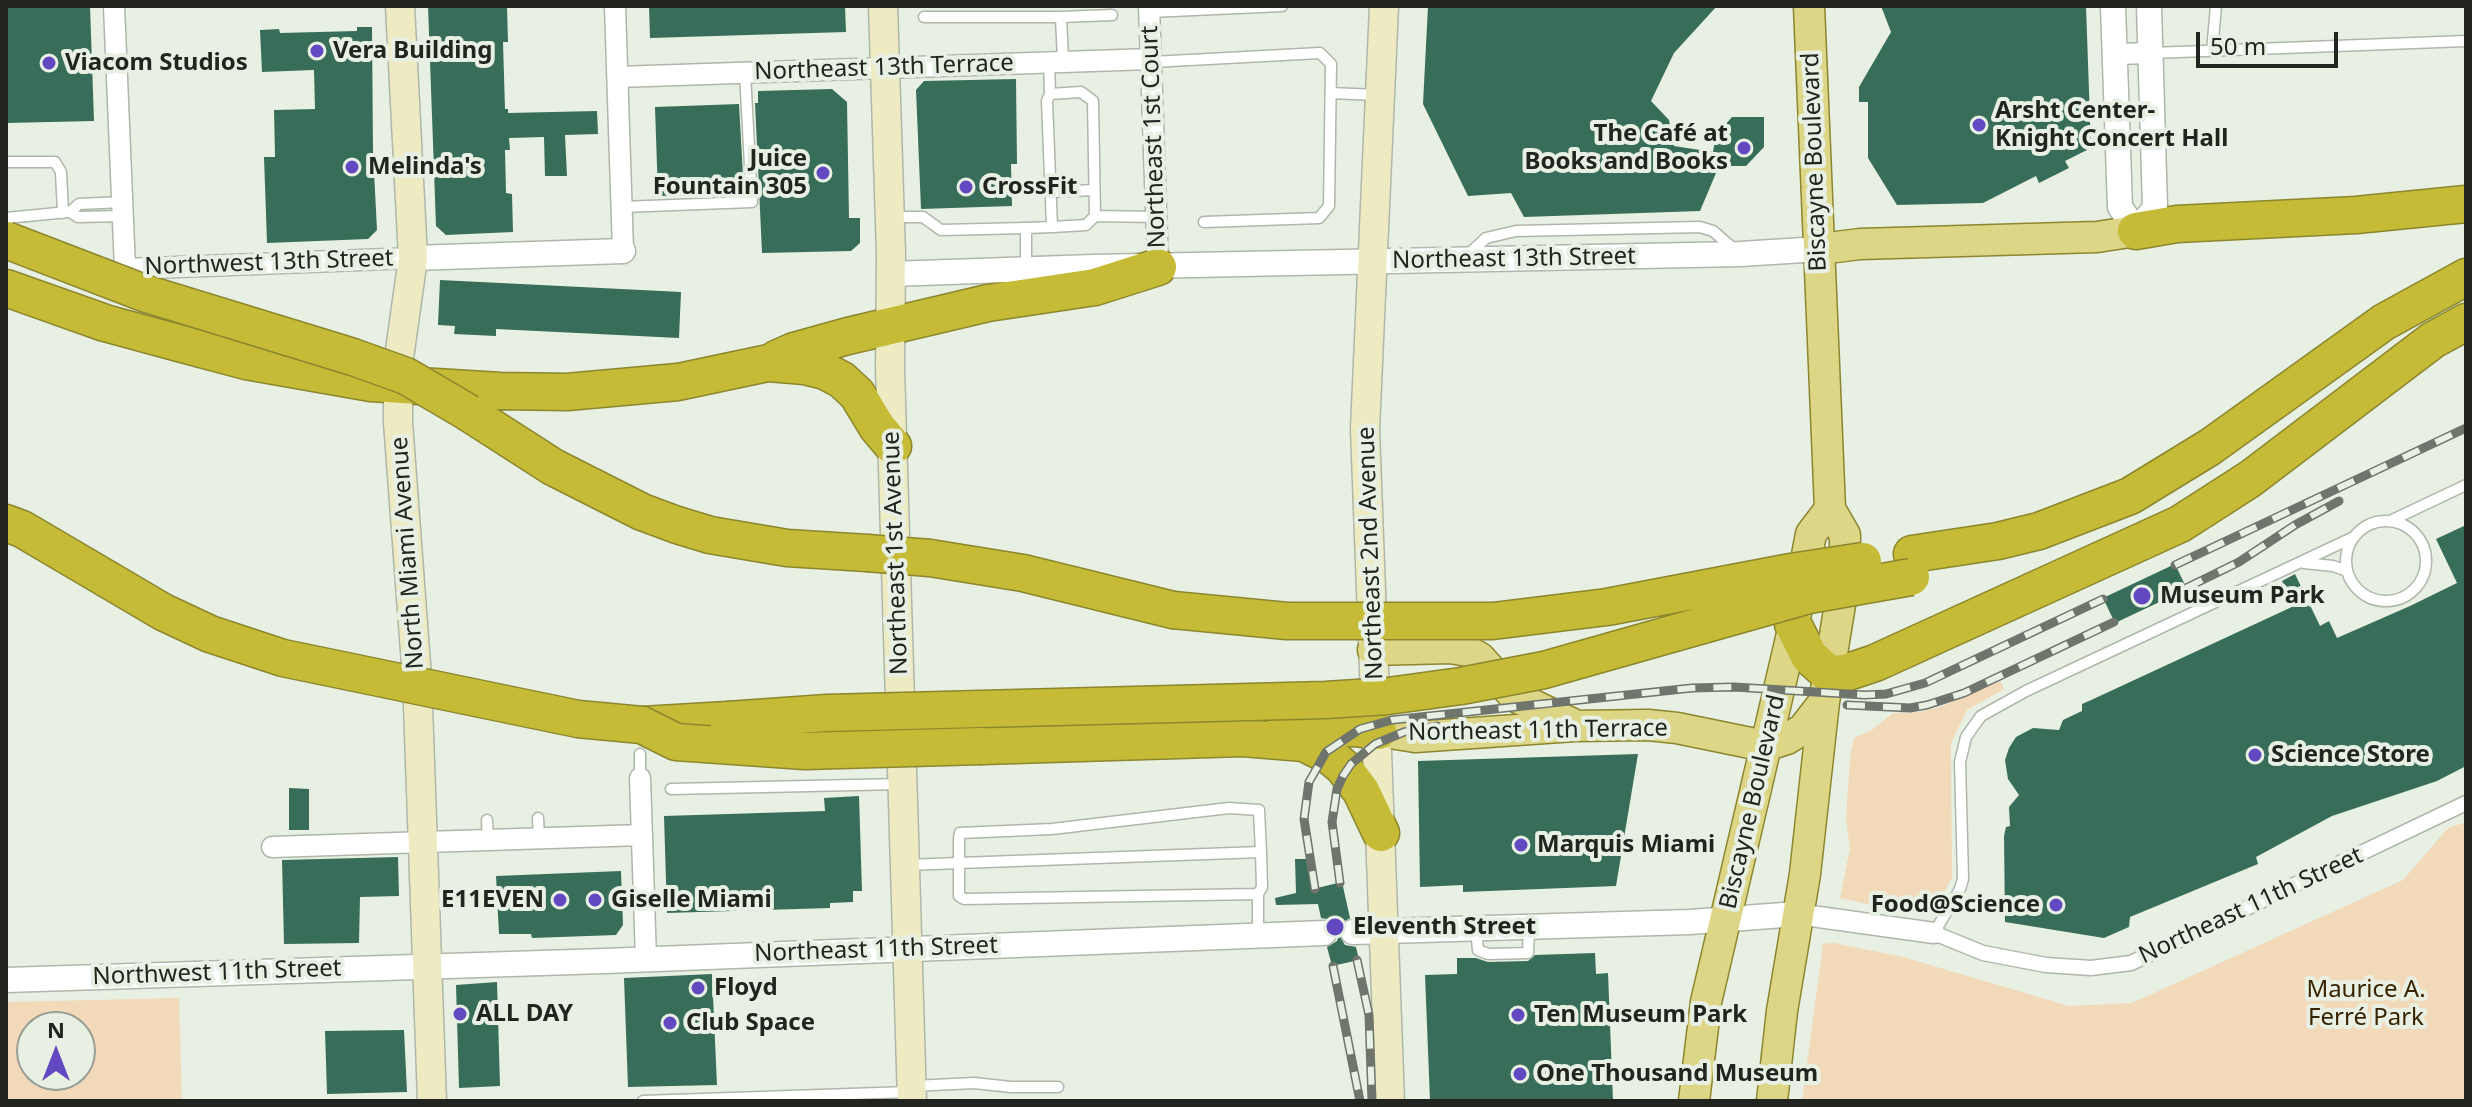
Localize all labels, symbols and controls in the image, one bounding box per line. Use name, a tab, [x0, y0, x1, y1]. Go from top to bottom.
scale bar	[2200, 16, 2342, 66]
street label: Northeast 1st Court	[1136, 25, 1172, 249]
text: 50 m	[2210, 29, 2266, 62]
place label: Vera Building	[333, 37, 492, 65]
marker: Vera Building	[308, 42, 326, 60]
place label: Viacom Studios	[65, 49, 248, 77]
street label: Northeast 13th Terrace	[754, 49, 1014, 87]
street label: Biscayne Boulevard	[1797, 52, 1833, 272]
marker: Viacom Studios	[40, 54, 58, 72]
place label: Arsht Center- Knight Concert Hall	[1995, 97, 2228, 153]
marker: Arsht Center- Knight Concert Hall	[1970, 116, 1988, 134]
place label: The Café at Books and Books	[1525, 120, 1728, 176]
marker: The Café at Books and Books	[1735, 139, 1753, 157]
place label: Juice Fountain 305	[653, 145, 807, 201]
place label: Melinda's	[368, 153, 482, 181]
marker: Melinda's	[343, 158, 361, 176]
marker: Juice Fountain 305	[814, 164, 832, 182]
place label: CrossFit	[982, 173, 1078, 201]
marker: CrossFit	[957, 178, 975, 196]
street label: Northeast 13th Street	[1392, 242, 1636, 276]
street label: Northwest 13th Street	[144, 244, 394, 282]
street label: Northeast 2nd Avenue	[1352, 426, 1390, 680]
street label: Northeast 1st Avenue	[877, 431, 915, 675]
street label: North Miami Avenue	[386, 436, 430, 670]
place label: Museum Park	[2160, 582, 2325, 610]
marker: Museum Park	[2131, 585, 2153, 607]
street label: Biscayne Boulevard	[1714, 692, 1792, 912]
street label: Northeast 11th Terrace	[1408, 714, 1668, 748]
place label: Science Store	[2271, 741, 2430, 769]
marker: Science Store	[2246, 746, 2264, 764]
place label: Marquis Miami	[1537, 831, 1715, 859]
marker: Marquis Miami	[1512, 836, 1530, 854]
street label: Northeast 11th Street	[2134, 841, 2368, 971]
place label: E11EVEN	[441, 886, 544, 914]
place label: Giselle Miami	[611, 886, 772, 914]
marker: E11EVEN	[551, 891, 569, 909]
marker: Giselle Miami	[586, 891, 604, 909]
place label: Food@Science	[1871, 891, 2040, 919]
marker: Food@Science	[2047, 896, 2065, 914]
place label: Eleventh Street	[1353, 913, 1536, 941]
marker: Eleventh Street	[1324, 916, 1346, 938]
street label: Northeast 11th Street	[754, 931, 998, 969]
street label: Northwest 11th Street	[92, 954, 342, 992]
place label: Floyd	[714, 974, 778, 1002]
park label: Maurice A. Ferré Park	[2306, 976, 2426, 1032]
marker: Floyd	[689, 979, 707, 997]
place label: ALL DAY	[476, 1000, 573, 1028]
place label: Ten Museum Park	[1534, 1001, 1747, 1029]
marker: ALL DAY	[451, 1005, 469, 1023]
marker: Ten Museum Park	[1509, 1006, 1527, 1024]
place label: Club Space	[686, 1009, 815, 1037]
north arrow	[16, 1011, 96, 1091]
text: N	[47, 1014, 65, 1044]
marker: Club Space	[661, 1014, 679, 1032]
place label: One Thousand Museum	[1536, 1060, 1818, 1088]
marker: One Thousand Museum	[1511, 1065, 1529, 1083]

